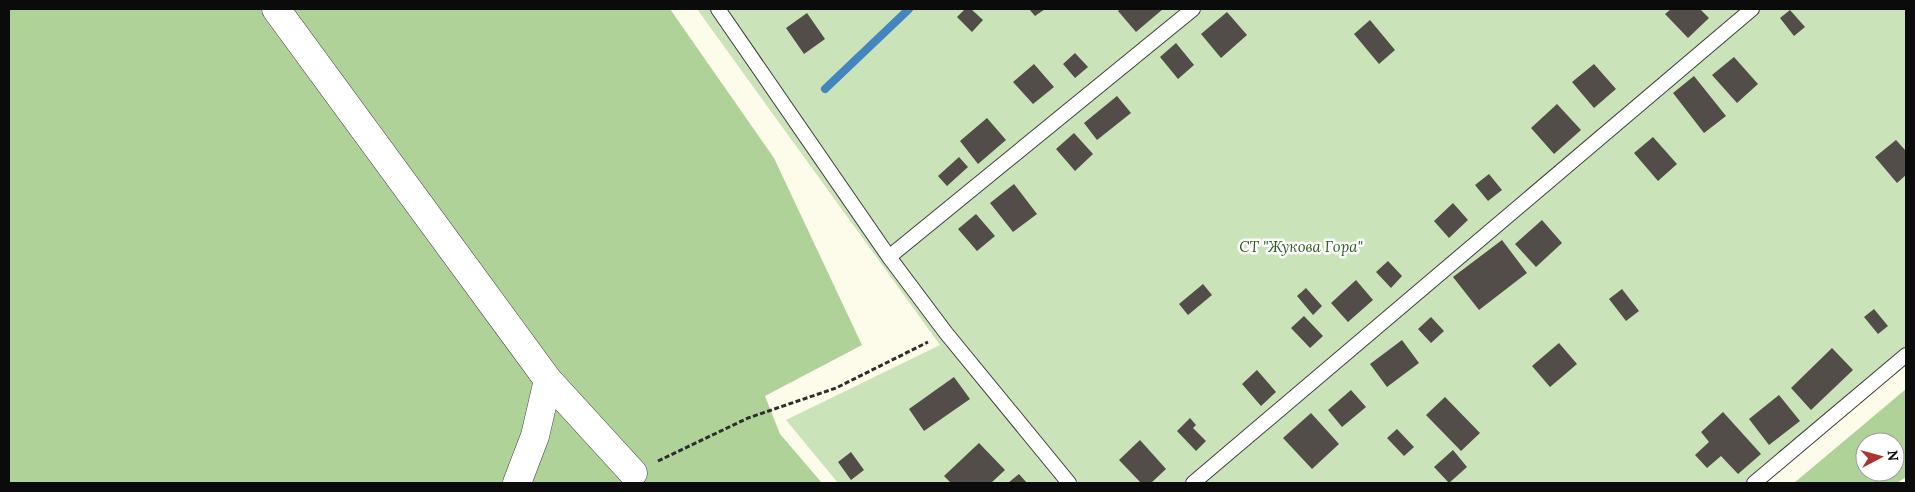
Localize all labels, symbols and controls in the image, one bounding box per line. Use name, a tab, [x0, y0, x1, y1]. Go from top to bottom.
park label: СТ "Жукова Гора"	[1239, 237, 1363, 256]
north arrow	[1855, 432, 1905, 482]
text: N	[1883, 449, 1902, 462]

